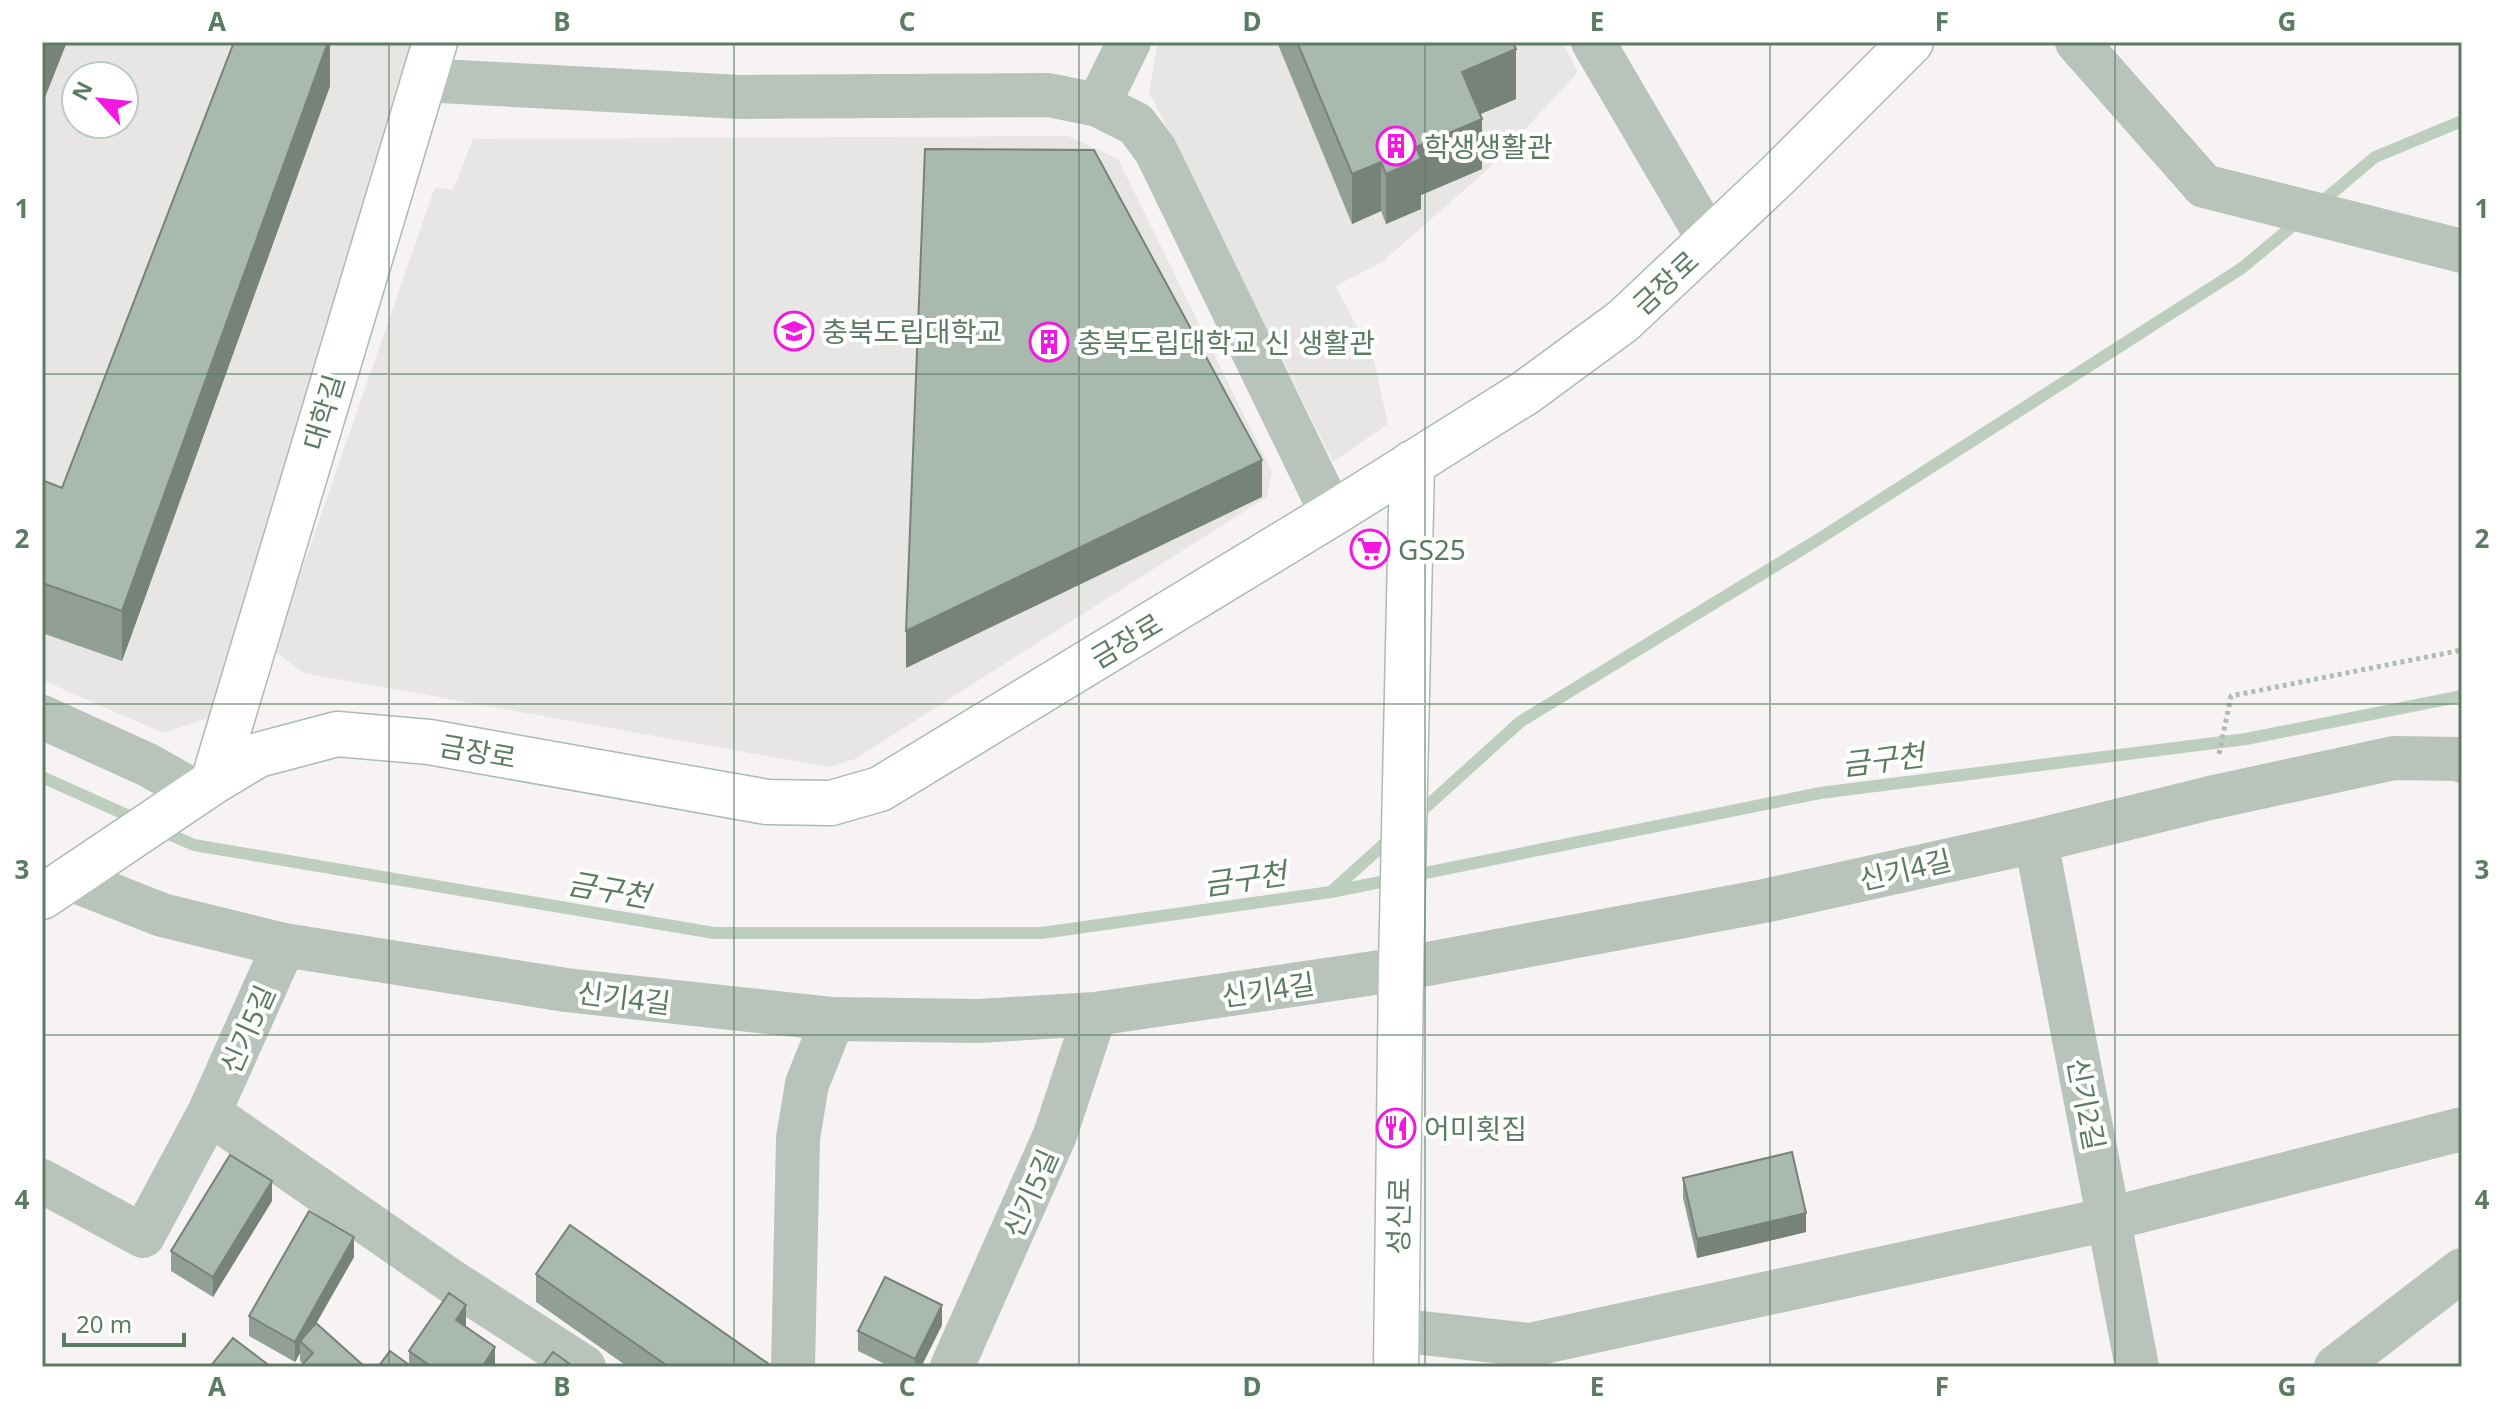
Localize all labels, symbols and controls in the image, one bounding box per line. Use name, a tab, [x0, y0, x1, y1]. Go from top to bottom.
text: A	[208, 3, 226, 39]
text: B	[553, 3, 571, 39]
text: C	[899, 3, 915, 39]
text: D	[1242, 3, 1262, 39]
text: E	[1590, 3, 1604, 39]
text: F	[1935, 3, 1949, 39]
text: G	[2278, 3, 2296, 39]
north arrow	[60, 60, 140, 140]
text: N	[64, 76, 99, 105]
building icon: 학생생활관	[1375, 125, 1417, 167]
place label: 학생생활관	[1424, 127, 1553, 165]
text: 1	[15, 190, 29, 226]
text: 1	[2475, 190, 2489, 226]
street label: 금장로	[1624, 242, 1706, 322]
school or university icon: 충북도립대학교	[773, 310, 815, 352]
place label: 충북도립대학교	[822, 312, 1002, 350]
building icon: 충북도립대학교 신 생활관	[1028, 321, 1070, 363]
place label: 충북도립대학교 신 생활관	[1077, 323, 1375, 361]
street label: 대학길	[294, 369, 352, 455]
text: 2	[15, 520, 30, 556]
text: 2	[2475, 520, 2490, 556]
supermarket icon: GS25	[1349, 528, 1391, 570]
place label: GS25	[1398, 530, 1466, 568]
street label: 금장로	[1083, 604, 1169, 676]
street label: 금장로	[437, 726, 519, 776]
water label: 금구천	[1839, 733, 1930, 784]
street label: 신기4길	[1855, 840, 1955, 898]
text: 3	[15, 851, 29, 887]
water label: 금구천	[1201, 851, 1292, 904]
text: 3	[2475, 851, 2489, 887]
water label: 금구천	[565, 862, 657, 917]
street label: 신기4길	[1219, 964, 1317, 1014]
street label: 신기4길	[575, 972, 673, 1022]
street label: 신기5길	[211, 979, 283, 1079]
street label: 신기2길	[2059, 1055, 2115, 1153]
restaurant icon: 어미횟집	[1375, 1107, 1417, 1149]
place label: 어미횟집	[1424, 1109, 1527, 1147]
street label: 신기5길	[994, 1143, 1066, 1243]
street label: 성신로	[1378, 1177, 1418, 1255]
text: 4	[15, 1181, 30, 1217]
text: 4	[2475, 1181, 2490, 1217]
scale bar	[64, 1297, 184, 1347]
text: 20 m	[76, 1307, 132, 1340]
text: A	[208, 1368, 226, 1404]
text: B	[553, 1368, 571, 1404]
text: C	[899, 1368, 915, 1404]
text: D	[1242, 1368, 1262, 1404]
text: E	[1590, 1368, 1604, 1404]
text: F	[1935, 1368, 1949, 1404]
text: G	[2278, 1368, 2296, 1404]

